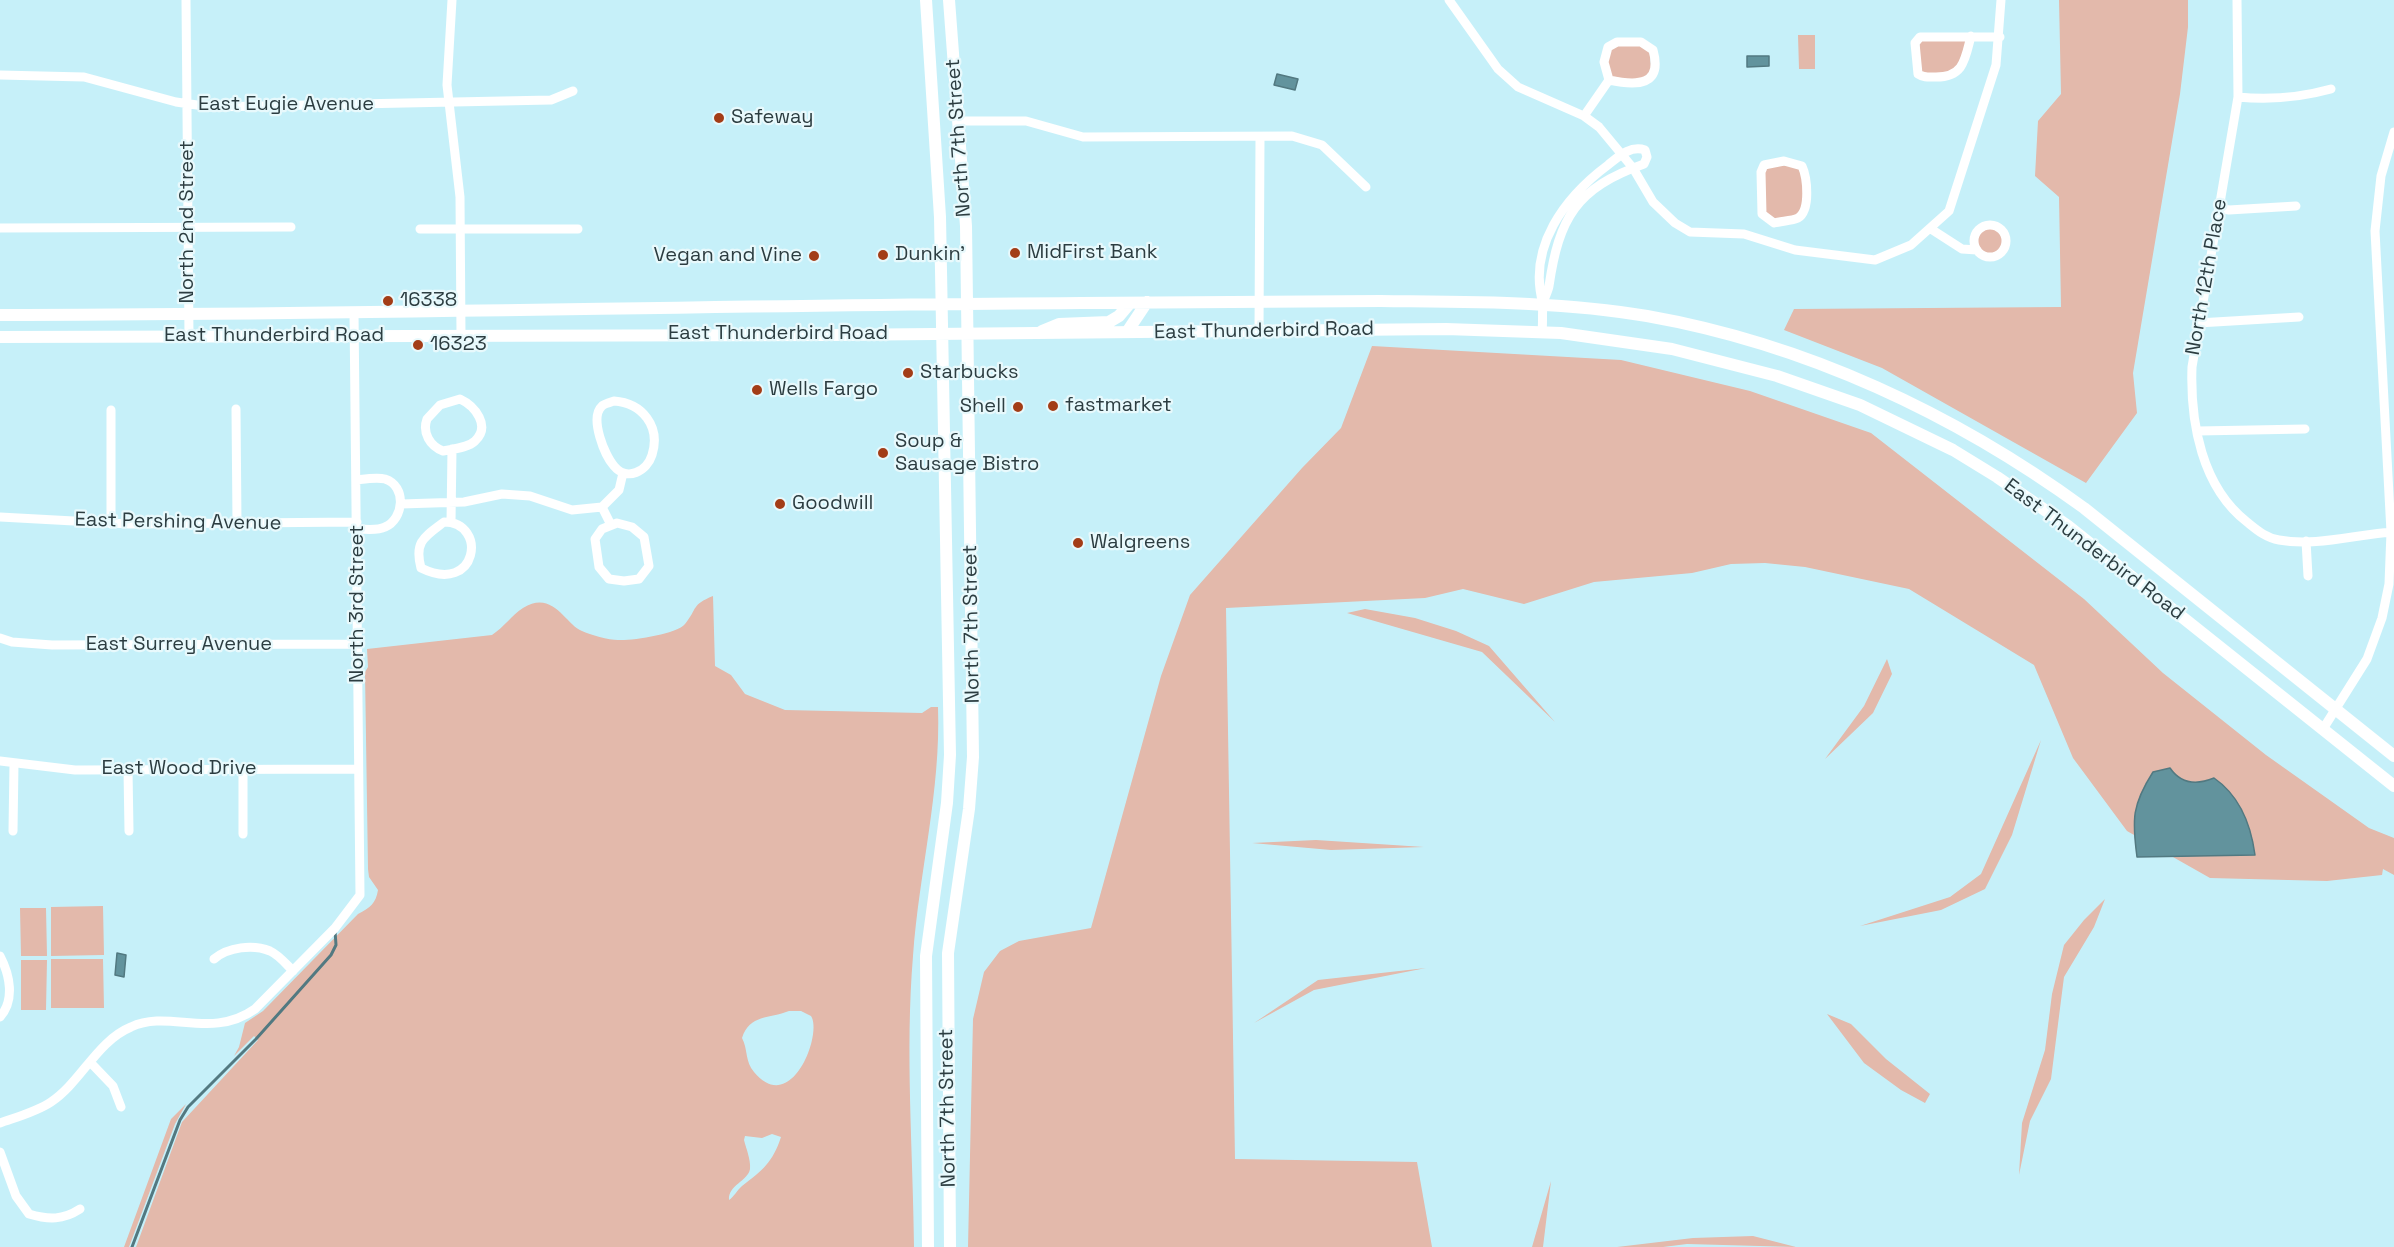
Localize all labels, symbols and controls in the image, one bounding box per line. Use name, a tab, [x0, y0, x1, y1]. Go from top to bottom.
street label: North 7th Street	[941, 58, 977, 218]
street label: East Eugie Avenue	[198, 93, 374, 117]
place label: Safeway	[731, 106, 813, 130]
marker: Safeway	[712, 111, 726, 125]
street label: North 2nd Street	[176, 140, 200, 304]
street label: North 12th Place	[2181, 197, 2233, 357]
place label: MidFirst Bank	[1027, 241, 1158, 265]
place label: Dunkin'	[895, 243, 965, 267]
place label: Vegan and Vine	[654, 244, 802, 268]
marker: MidFirst Bank	[1008, 246, 1022, 260]
marker: Dunkin'	[876, 248, 890, 262]
marker: Vegan and Vine	[807, 249, 821, 263]
place label: 16338	[400, 289, 457, 313]
marker: 16338	[381, 294, 395, 308]
street label: East Thunderbird Road	[1154, 317, 1374, 345]
street label: East Thunderbird Road	[668, 322, 888, 346]
street label: East Thunderbird Road	[164, 324, 384, 348]
place label: 16323	[430, 333, 487, 357]
marker: 16323	[411, 338, 425, 352]
place label: Starbucks	[920, 361, 1019, 385]
marker: Starbucks	[901, 366, 915, 380]
place label: Wells Fargo	[769, 378, 878, 402]
marker: Wells Fargo	[750, 383, 764, 397]
place label: fastmarket	[1065, 394, 1172, 418]
place label: Shell	[960, 395, 1006, 419]
marker: fastmarket	[1046, 399, 1060, 413]
marker: Shell	[1011, 400, 1025, 414]
place label: Soup & Sausage Bistro	[895, 430, 1039, 477]
marker: Soup & Sausage Bistro	[876, 446, 890, 460]
street label: East Thunderbird Road	[1999, 474, 2189, 626]
place label: Goodwill	[792, 492, 874, 516]
marker: Goodwill	[773, 497, 787, 511]
street label: East Pershing Avenue	[74, 508, 282, 536]
street label: North 3rd Street	[346, 525, 370, 683]
place label: Walgreens	[1090, 531, 1190, 555]
marker: Walgreens	[1071, 536, 1085, 550]
street label: North 7th Street	[959, 544, 985, 704]
street label: East Surrey Avenue	[86, 633, 272, 657]
street label: East Wood Drive	[101, 757, 257, 781]
street label: North 7th Street	[935, 1028, 961, 1188]

